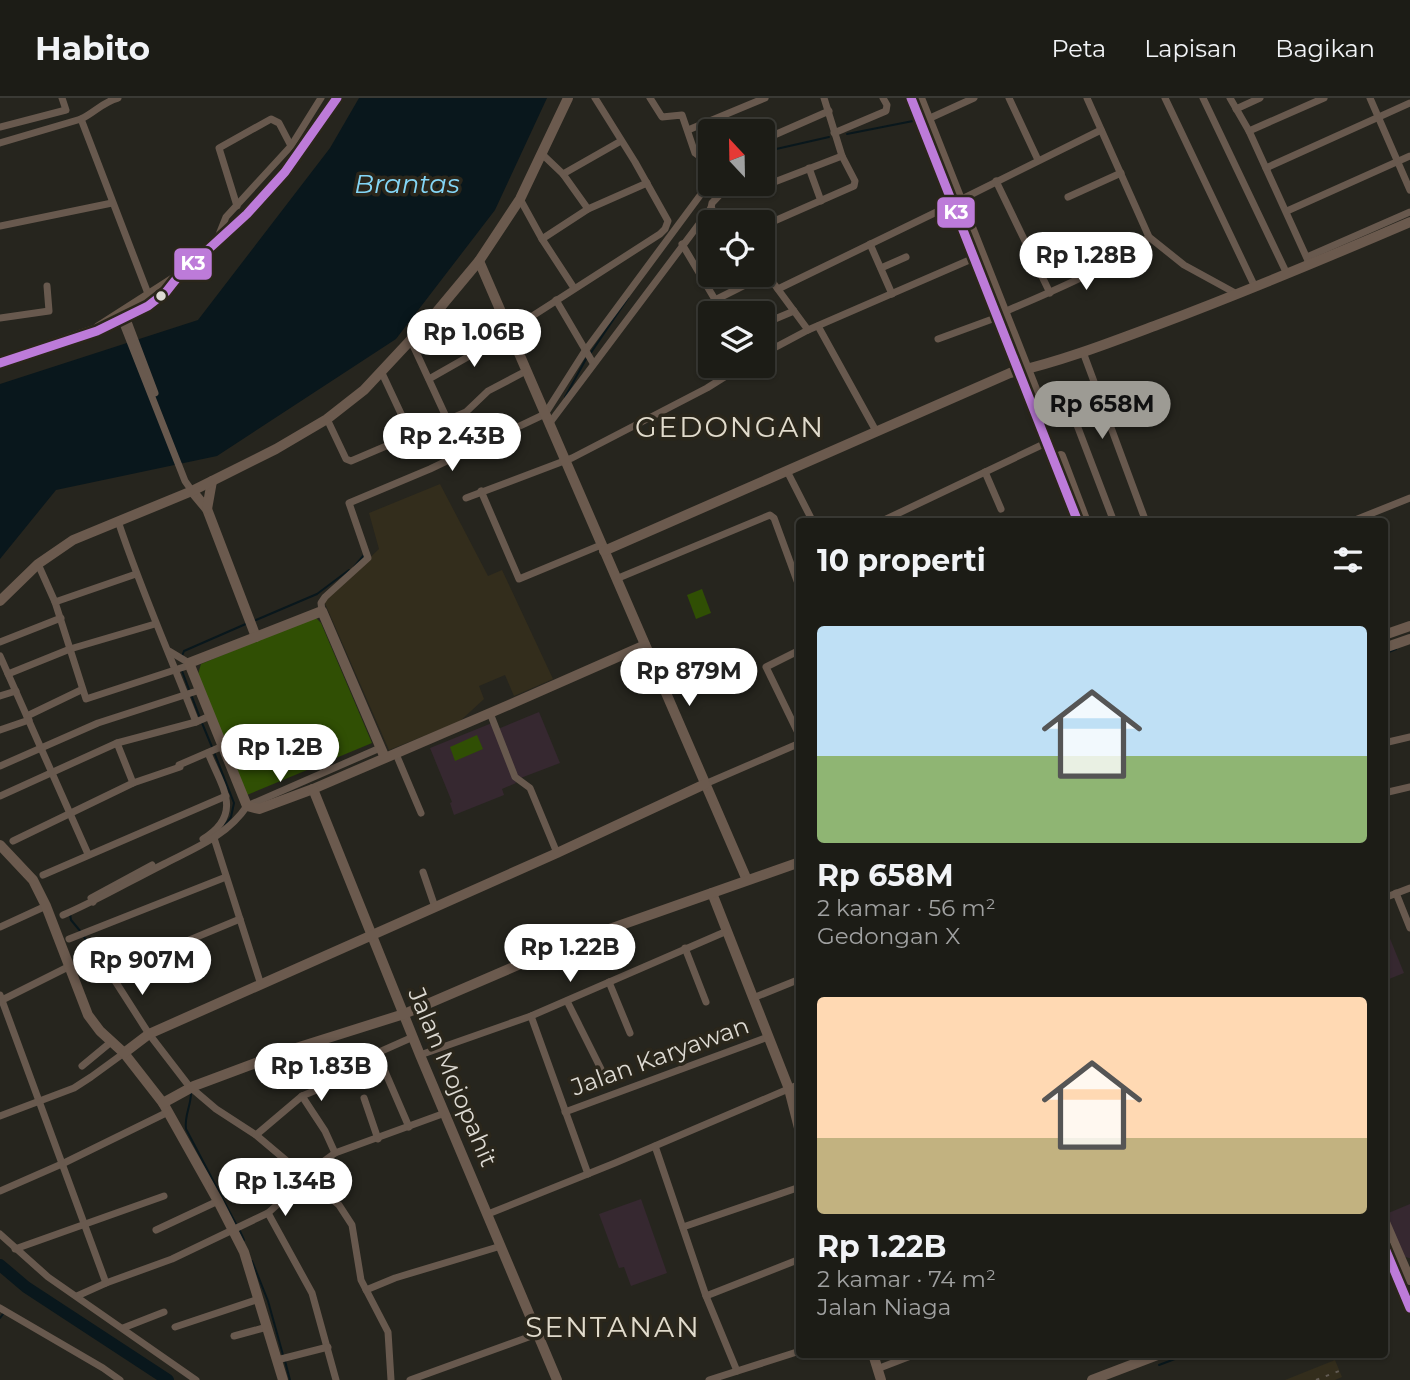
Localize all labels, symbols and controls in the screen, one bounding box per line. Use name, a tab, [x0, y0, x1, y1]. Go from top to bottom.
text: Habito	[35, 28, 150, 68]
text: Peta	[1051, 34, 1106, 63]
text: Lapisan	[1144, 34, 1237, 63]
text: Bagikan	[1275, 34, 1375, 63]
north arrow	[698, 119, 775, 196]
map controls	[698, 119, 775, 378]
water label: Brantas	[354, 168, 460, 200]
line badge: K3	[936, 196, 976, 229]
text: K3	[943, 201, 969, 224]
button: locate	[698, 210, 775, 287]
pin: Rp 1.28B	[1014, 232, 1158, 292]
text: Rp 1.28B	[1036, 241, 1136, 269]
line badge: K3	[173, 247, 213, 281]
text: K3	[180, 252, 206, 275]
unlabelled marker	[154, 289, 168, 303]
button: layers	[698, 301, 775, 378]
pin: Rp 1.06B	[402, 310, 546, 369]
text: Rp 1.06B	[423, 318, 525, 346]
pin: Rp 658M	[1037, 382, 1167, 441]
text: Rp 658M	[1050, 390, 1154, 418]
district label: GEDONGAN	[635, 410, 825, 444]
pin: Rp 2.43B	[380, 414, 524, 473]
text: Rp 2.43B	[399, 422, 505, 450]
icon: filters	[1329, 541, 1367, 579]
text: 10 properti	[817, 542, 986, 579]
pin: Rp 879M	[624, 648, 754, 708]
text: Rp 879M	[636, 657, 742, 685]
icon: home	[1029, 671, 1155, 797]
pin: Rp 1.2B	[215, 724, 345, 784]
text: Rp 1.2B	[237, 733, 323, 761]
text: Rp 658M	[817, 857, 954, 894]
text: 2 kamar · 56 m²	[817, 894, 996, 922]
text: Gedongan X	[817, 922, 960, 950]
pin: Rp 1.22B	[498, 924, 642, 984]
text: Rp 1.22B	[520, 933, 620, 961]
pin: Rp 907M	[77, 937, 207, 997]
text: Rp 907M	[89, 946, 195, 974]
street label: Jalan Mojopahit	[402, 982, 504, 1171]
street label: Jalan Karyawan	[566, 1010, 753, 1102]
icon: home	[1029, 1042, 1155, 1168]
pin: Rp 1.83B	[249, 1044, 393, 1103]
text: Rp 1.83B	[271, 1052, 371, 1080]
pin: Rp 1.34B	[213, 1158, 357, 1218]
text: Rp 1.34B	[234, 1167, 336, 1195]
text: Rp 1.22B	[817, 1228, 947, 1265]
text: 2 kamar · 74 m²	[817, 1265, 996, 1293]
text: Jalan Niaga	[817, 1293, 951, 1321]
district label: SENTANAN	[525, 1310, 701, 1344]

